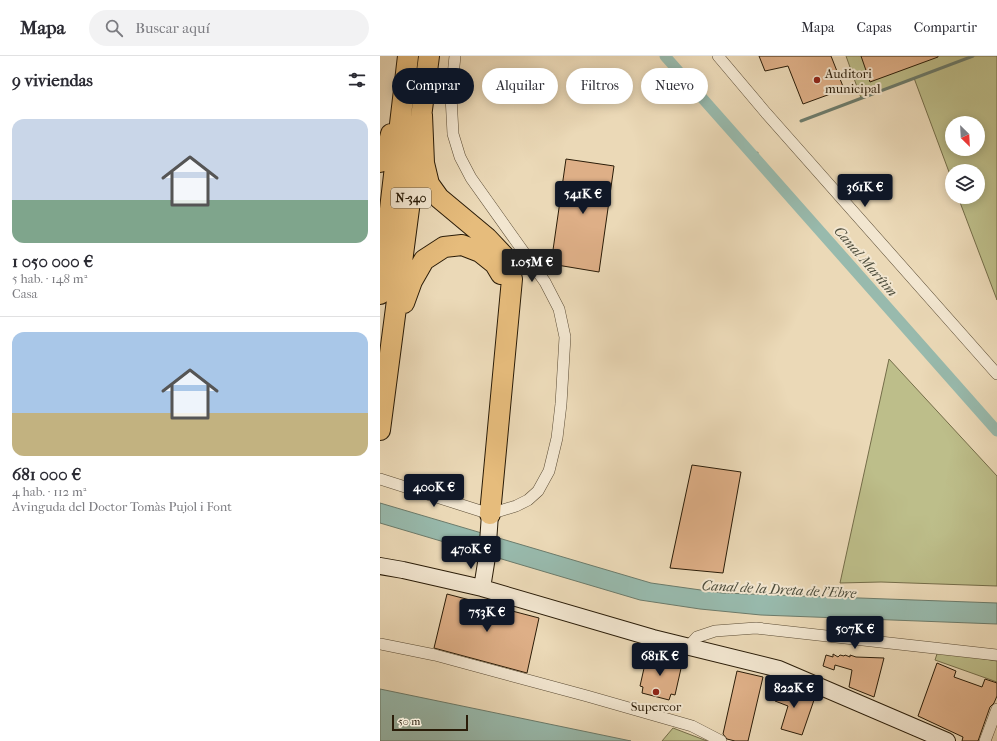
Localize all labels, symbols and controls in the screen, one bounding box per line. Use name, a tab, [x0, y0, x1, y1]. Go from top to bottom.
search box	[89, 10, 369, 46]
text: Mapa	[20, 17, 65, 39]
icon: search	[103, 17, 125, 39]
text: Buscar aquí	[135, 19, 210, 37]
text: Mapa	[801, 19, 835, 36]
text: Capas	[857, 19, 892, 36]
text: Compartir	[914, 19, 977, 36]
place label: Auditori municipal	[824, 66, 881, 96]
chip: Comprar	[392, 68, 474, 104]
chip: Alquilar	[482, 68, 558, 104]
chip: Filtros	[566, 68, 633, 104]
chip: Nuevo	[641, 68, 708, 104]
icon: filters	[346, 69, 368, 91]
text: 9 viviendas	[12, 70, 93, 90]
marker: Auditori municipal	[812, 75, 822, 85]
north arrow	[945, 116, 985, 156]
map controls	[945, 116, 985, 204]
icon: home	[154, 145, 226, 217]
button: layers	[945, 164, 985, 204]
pin: 361K €	[832, 174, 898, 208]
text: 361K €	[847, 179, 883, 194]
pin: 541K €	[550, 181, 616, 215]
text: 541K €	[564, 186, 602, 201]
road number: N-340	[391, 188, 431, 208]
water label: Canal Marítim	[830, 223, 901, 300]
pin: 1.05M €	[495, 249, 569, 283]
text: 1 050 000 €	[12, 251, 93, 271]
text: 1.05M €	[511, 254, 553, 269]
text: 5 hab. · 148 m²	[12, 271, 87, 286]
text: Casa	[12, 286, 38, 301]
icon: home	[154, 358, 226, 430]
text: 681 000 €	[12, 464, 81, 484]
pin: 400K €	[401, 474, 467, 508]
text: 400K €	[413, 479, 455, 494]
text: 4 hab. · 112 m²	[12, 484, 87, 499]
text: Avinguda del Doctor Tomàs Pujol i Font	[12, 499, 232, 514]
pin: 470K €	[438, 536, 504, 570]
text: 470K €	[451, 541, 491, 556]
water label: Canal de la Dreta de l'Ebre	[701, 577, 857, 602]
pin: 753K €	[454, 599, 520, 633]
text: 753K €	[468, 604, 506, 619]
pin: 507K €	[822, 616, 888, 650]
text: 507K €	[836, 621, 874, 636]
pin: 681K €	[627, 643, 693, 677]
text: 681K €	[641, 648, 679, 663]
pin: 822K €	[761, 675, 827, 709]
text: 822K €	[774, 680, 814, 695]
marker: Supercor	[651, 687, 661, 697]
place label: Supercor	[631, 699, 682, 714]
scale bar	[392, 713, 468, 732]
text: 50 m	[398, 715, 420, 728]

